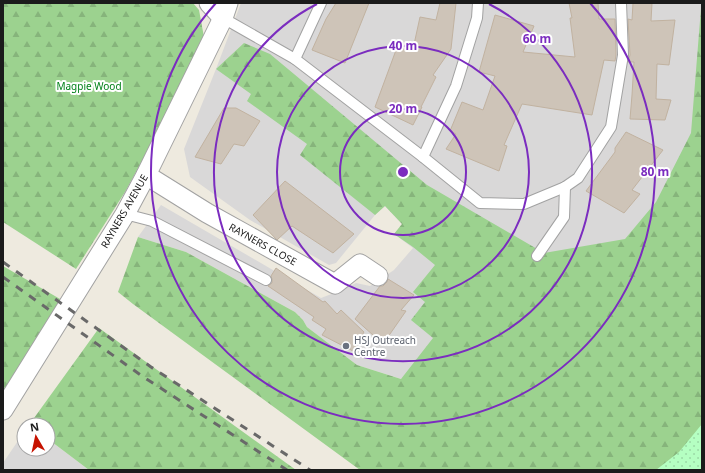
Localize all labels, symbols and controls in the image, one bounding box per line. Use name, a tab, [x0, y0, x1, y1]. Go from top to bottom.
text: 60 m	[523, 30, 551, 47]
text: 40 m	[389, 37, 417, 54]
park label: Magpie Wood	[56, 79, 122, 93]
text: 20 m	[389, 100, 417, 117]
text: 80 m	[641, 163, 669, 180]
centre of rings	[396, 165, 410, 179]
street label: RAYNERS AVENUE	[97, 171, 151, 251]
street label: RAYNERS CLOSE	[227, 220, 299, 268]
place label: HSJ Outreach Centre	[354, 333, 416, 359]
marker: HSJ Outreach Centre	[341, 341, 351, 351]
north arrow	[16, 417, 56, 457]
text: N	[29, 419, 40, 435]

